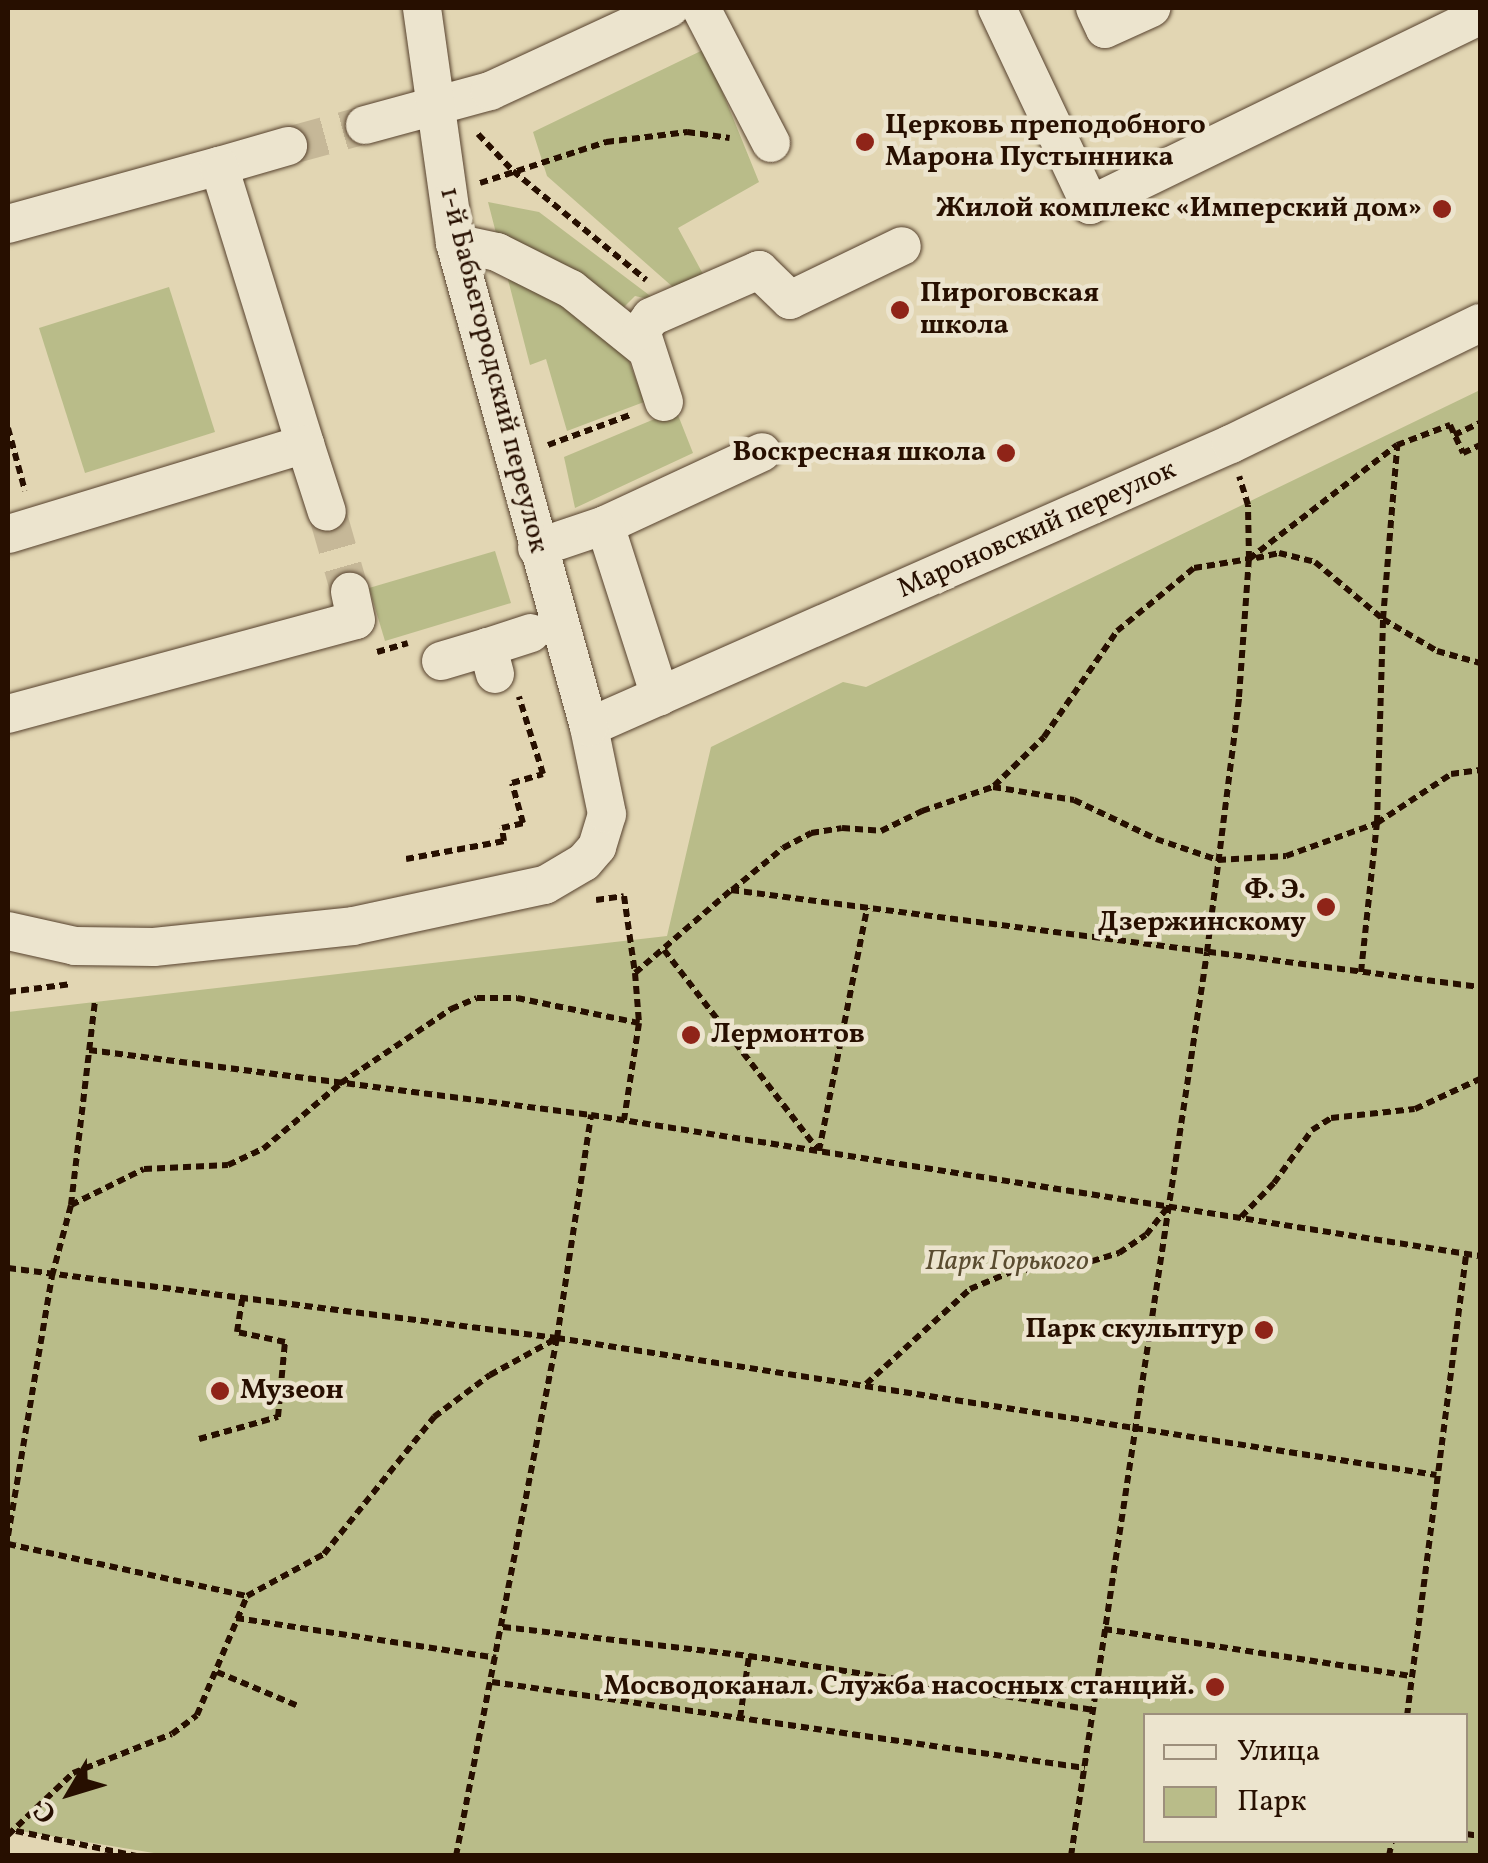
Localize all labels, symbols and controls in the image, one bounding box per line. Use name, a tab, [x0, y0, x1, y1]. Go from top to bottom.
place label: Церковь преподобного Марона Пустынника	[885, 109, 1206, 175]
marker: Церковь преподобного Марона Пустынника	[854, 131, 876, 153]
street label: 1-й Бабьегородский переулок	[431, 183, 555, 557]
place label: Жилой комплекс «Имперский дом»	[936, 192, 1422, 226]
marker: Жилой комплекс «Имперский дом»	[1431, 198, 1453, 220]
place label: Пироговская школа	[920, 277, 1099, 343]
marker: Пироговская школа	[889, 299, 911, 321]
place label: Воскресная школа	[732, 436, 986, 470]
marker: Воскресная школа	[995, 442, 1017, 464]
street label: Мароновский переулок	[892, 453, 1182, 607]
place label: Ф. Э. Дзержинскому	[1098, 874, 1306, 940]
marker: Ф. Э. Дзержинскому	[1315, 896, 1337, 918]
place label: Лермонтов	[711, 1018, 865, 1052]
marker: Лермонтов	[680, 1024, 702, 1046]
park label: Парк Горького	[925, 1245, 1089, 1279]
place label: Парк скульптур	[1025, 1313, 1244, 1347]
marker: Парк скульптур	[1253, 1319, 1275, 1341]
place label: Музеон	[240, 1374, 344, 1408]
marker: Музеон	[209, 1380, 231, 1402]
place label: Мосводоканал. Служба насосных станций.	[604, 1670, 1195, 1704]
marker: Мосводоканал. Служба насосных станций.	[1204, 1676, 1226, 1698]
legend	[1143, 1713, 1468, 1843]
text: Улица	[1237, 1731, 1320, 1773]
north arrow	[20, 1743, 120, 1843]
text: Парк	[1237, 1781, 1306, 1823]
text: С	[25, 1793, 67, 1831]

